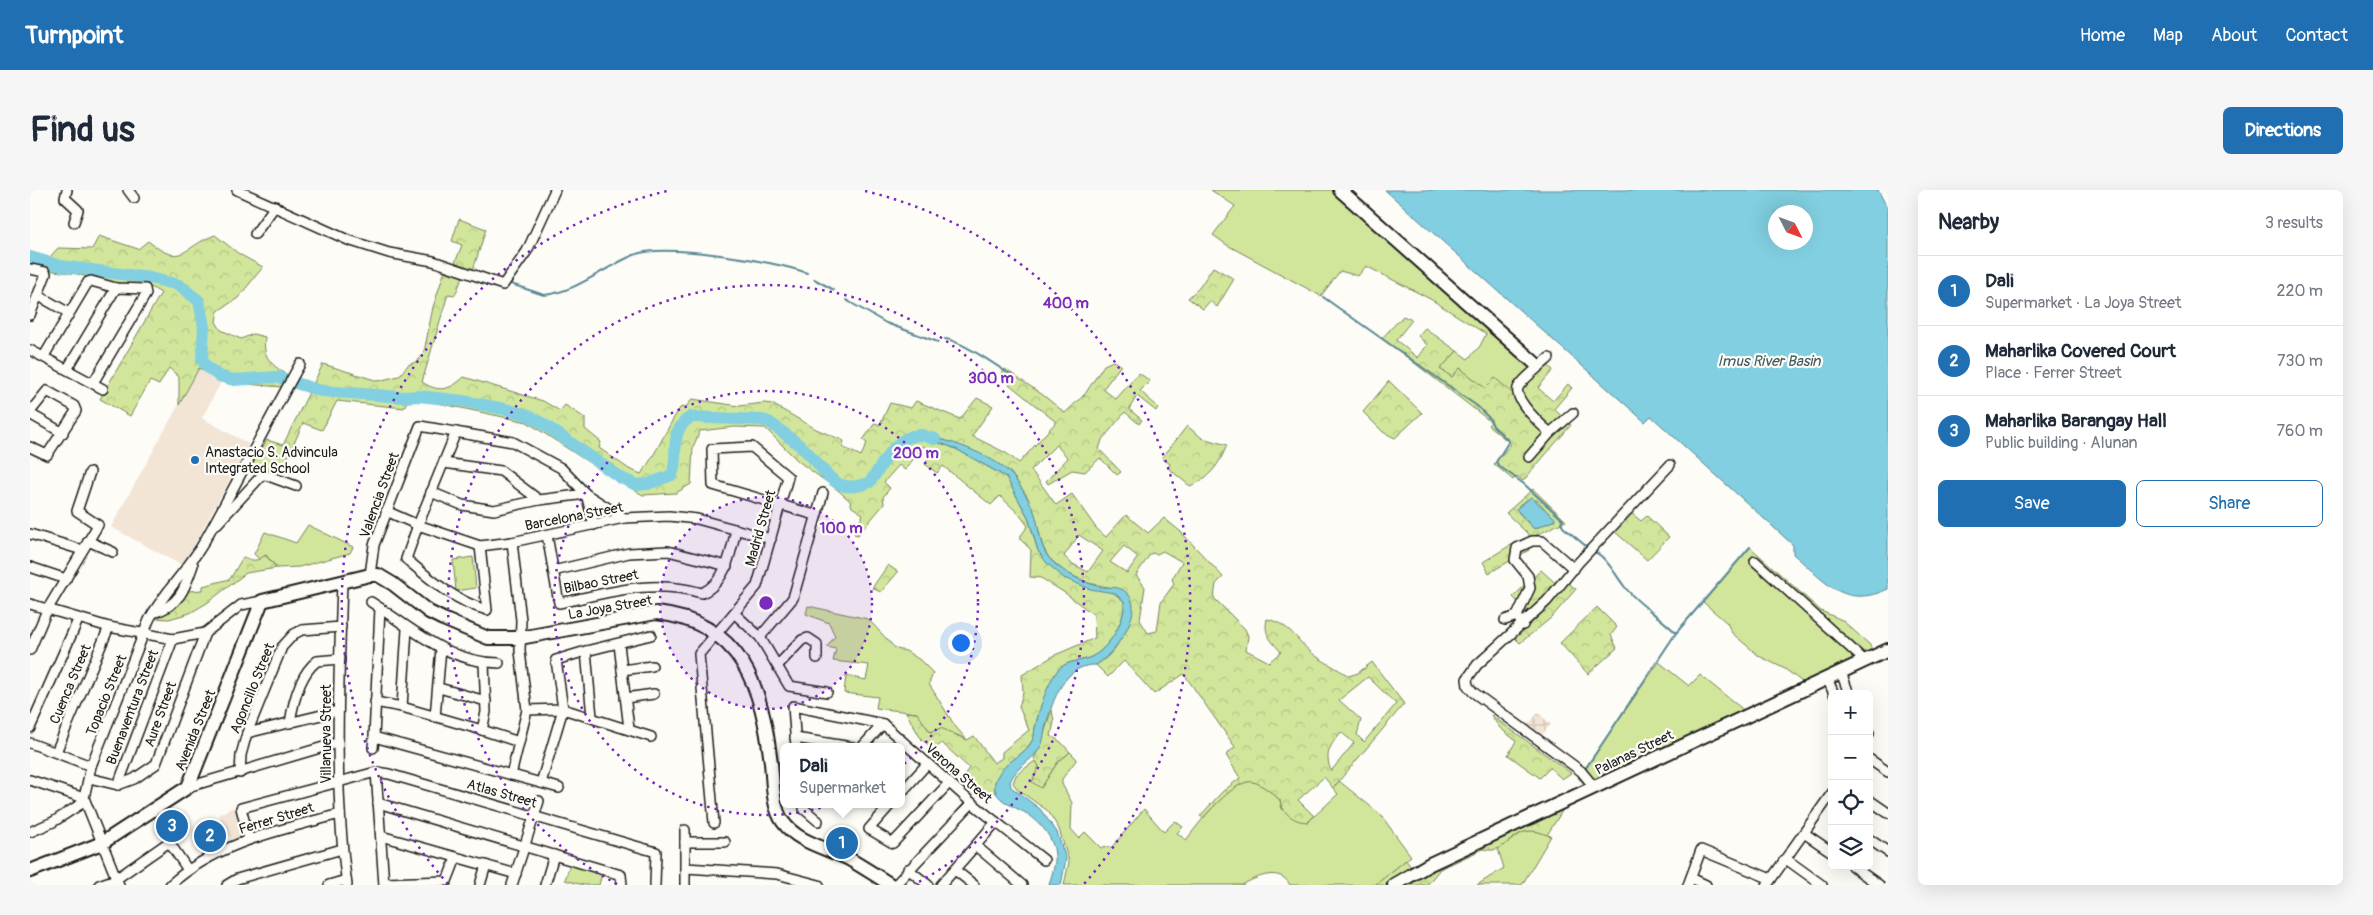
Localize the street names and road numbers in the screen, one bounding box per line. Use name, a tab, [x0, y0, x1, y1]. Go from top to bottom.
street label: Valencia Street	[356, 450, 403, 540]
street label: Madrid Street	[741, 488, 780, 568]
street label: Barcelona Street	[524, 499, 625, 534]
street label: Bilbao Street	[562, 566, 640, 597]
street label: La Joya Street	[567, 592, 654, 623]
street label: Agoncillo Street	[227, 640, 278, 736]
street label: Cuenca Street	[46, 641, 95, 727]
street label: Buenaventura Street	[103, 647, 162, 767]
street label: Topacio Street	[82, 652, 131, 738]
street label: Aure Street	[141, 679, 180, 749]
street label: Villanueva Street	[318, 684, 335, 784]
street label: Avenida Street	[171, 687, 220, 773]
street label: Palanas Street	[1592, 726, 1676, 779]
street label: Verona Street	[922, 740, 996, 807]
street label: Atlas Street	[465, 775, 539, 812]
street label: Ferrer Street	[237, 799, 316, 838]

